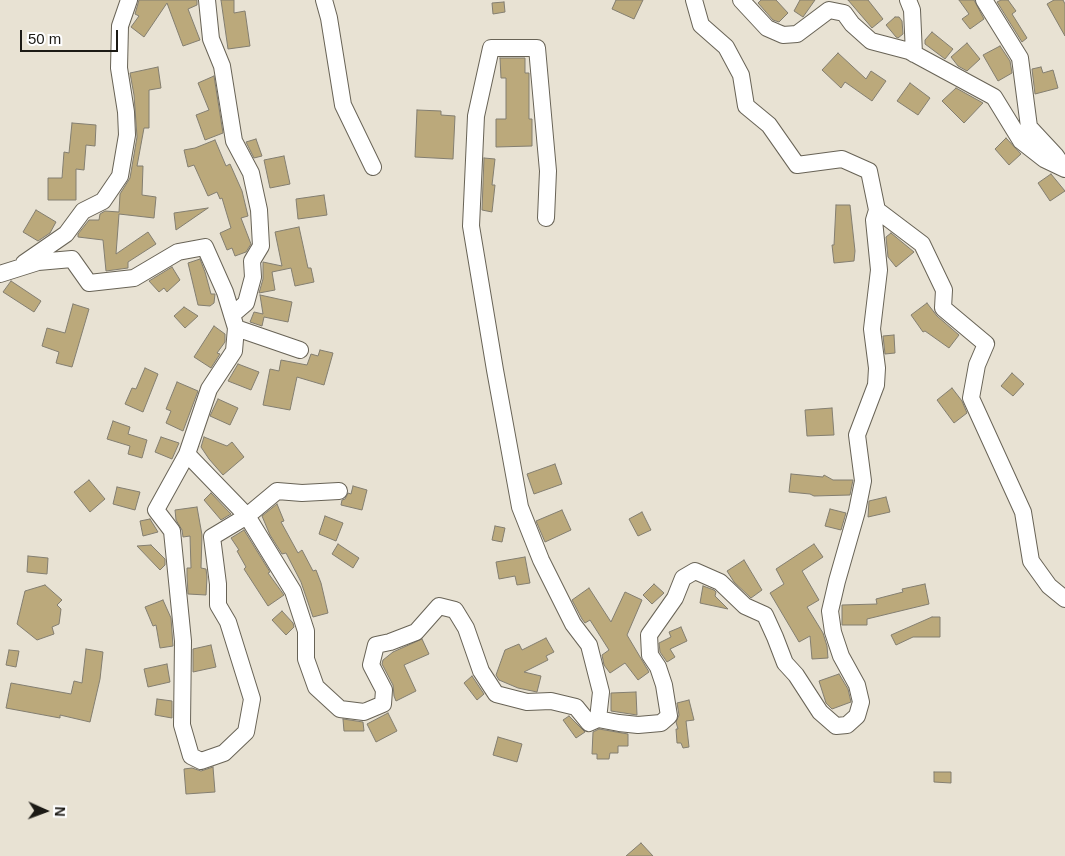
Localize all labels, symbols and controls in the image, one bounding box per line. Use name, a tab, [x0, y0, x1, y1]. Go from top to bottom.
scale bar	[22, 20, 120, 52]
text: 50 m	[28, 30, 61, 47]
north arrow	[20, 786, 70, 836]
text: N	[52, 806, 68, 817]

